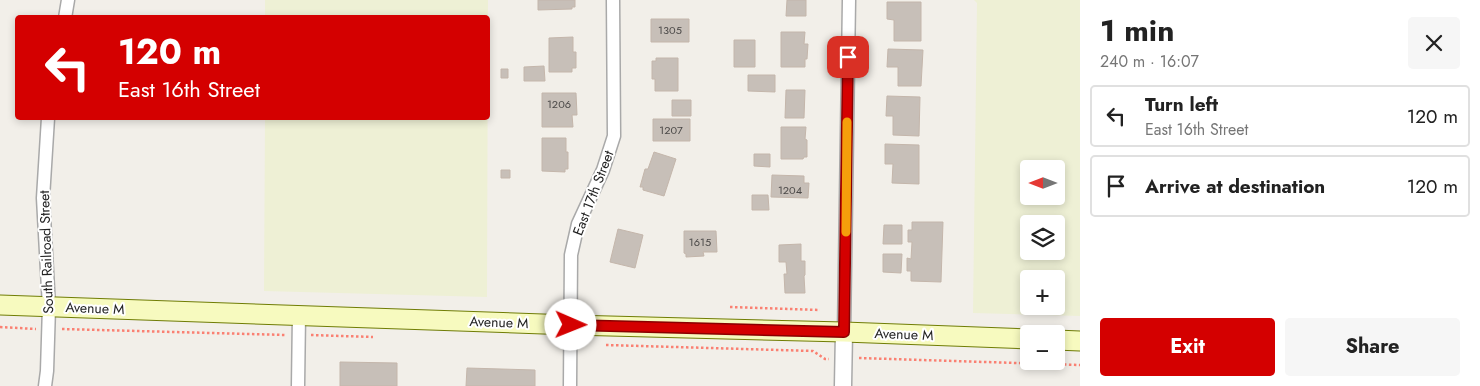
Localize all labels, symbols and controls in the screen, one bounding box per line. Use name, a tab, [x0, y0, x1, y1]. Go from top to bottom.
text: 1 min	[1100, 9, 1174, 52]
button: close	[1408, 17, 1460, 69]
house number: 1305	[658, 22, 682, 38]
text: 120 m	[118, 27, 221, 77]
icon: left	[35, 35, 100, 100]
pin	[827, 36, 869, 78]
icon: arrive	[834, 43, 862, 71]
text: 240 m · 16:07	[1100, 50, 1199, 73]
text: East 16th Street	[118, 73, 260, 105]
text: Turn left	[1145, 91, 1218, 118]
house number: 1206	[547, 96, 571, 112]
icon: left	[1102, 102, 1130, 130]
text: 120 m	[1407, 103, 1458, 130]
text: East 16th Street	[1145, 118, 1248, 141]
house number: 1207	[659, 122, 683, 138]
street label: East 17th Street	[568, 147, 619, 238]
north arrow	[1020, 160, 1065, 205]
map controls	[1020, 160, 1065, 370]
icon: arrive	[1102, 172, 1130, 200]
text: Arrive at destination	[1145, 173, 1325, 200]
text: 120 m	[1407, 173, 1458, 200]
house number: 1204	[778, 182, 803, 198]
street label: South Railroad Street	[34, 189, 58, 314]
button: layers	[1020, 215, 1065, 260]
house number: 1615	[689, 234, 711, 250]
button: +	[1020, 270, 1065, 315]
street label: Avenue M	[65, 297, 125, 319]
position arrow	[544, 298, 596, 350]
street label: Avenue M	[469, 311, 529, 333]
button: Exit	[1100, 318, 1275, 376]
button: Share	[1285, 318, 1460, 376]
street label: Avenue M	[874, 323, 934, 345]
button: −	[1020, 325, 1065, 370]

